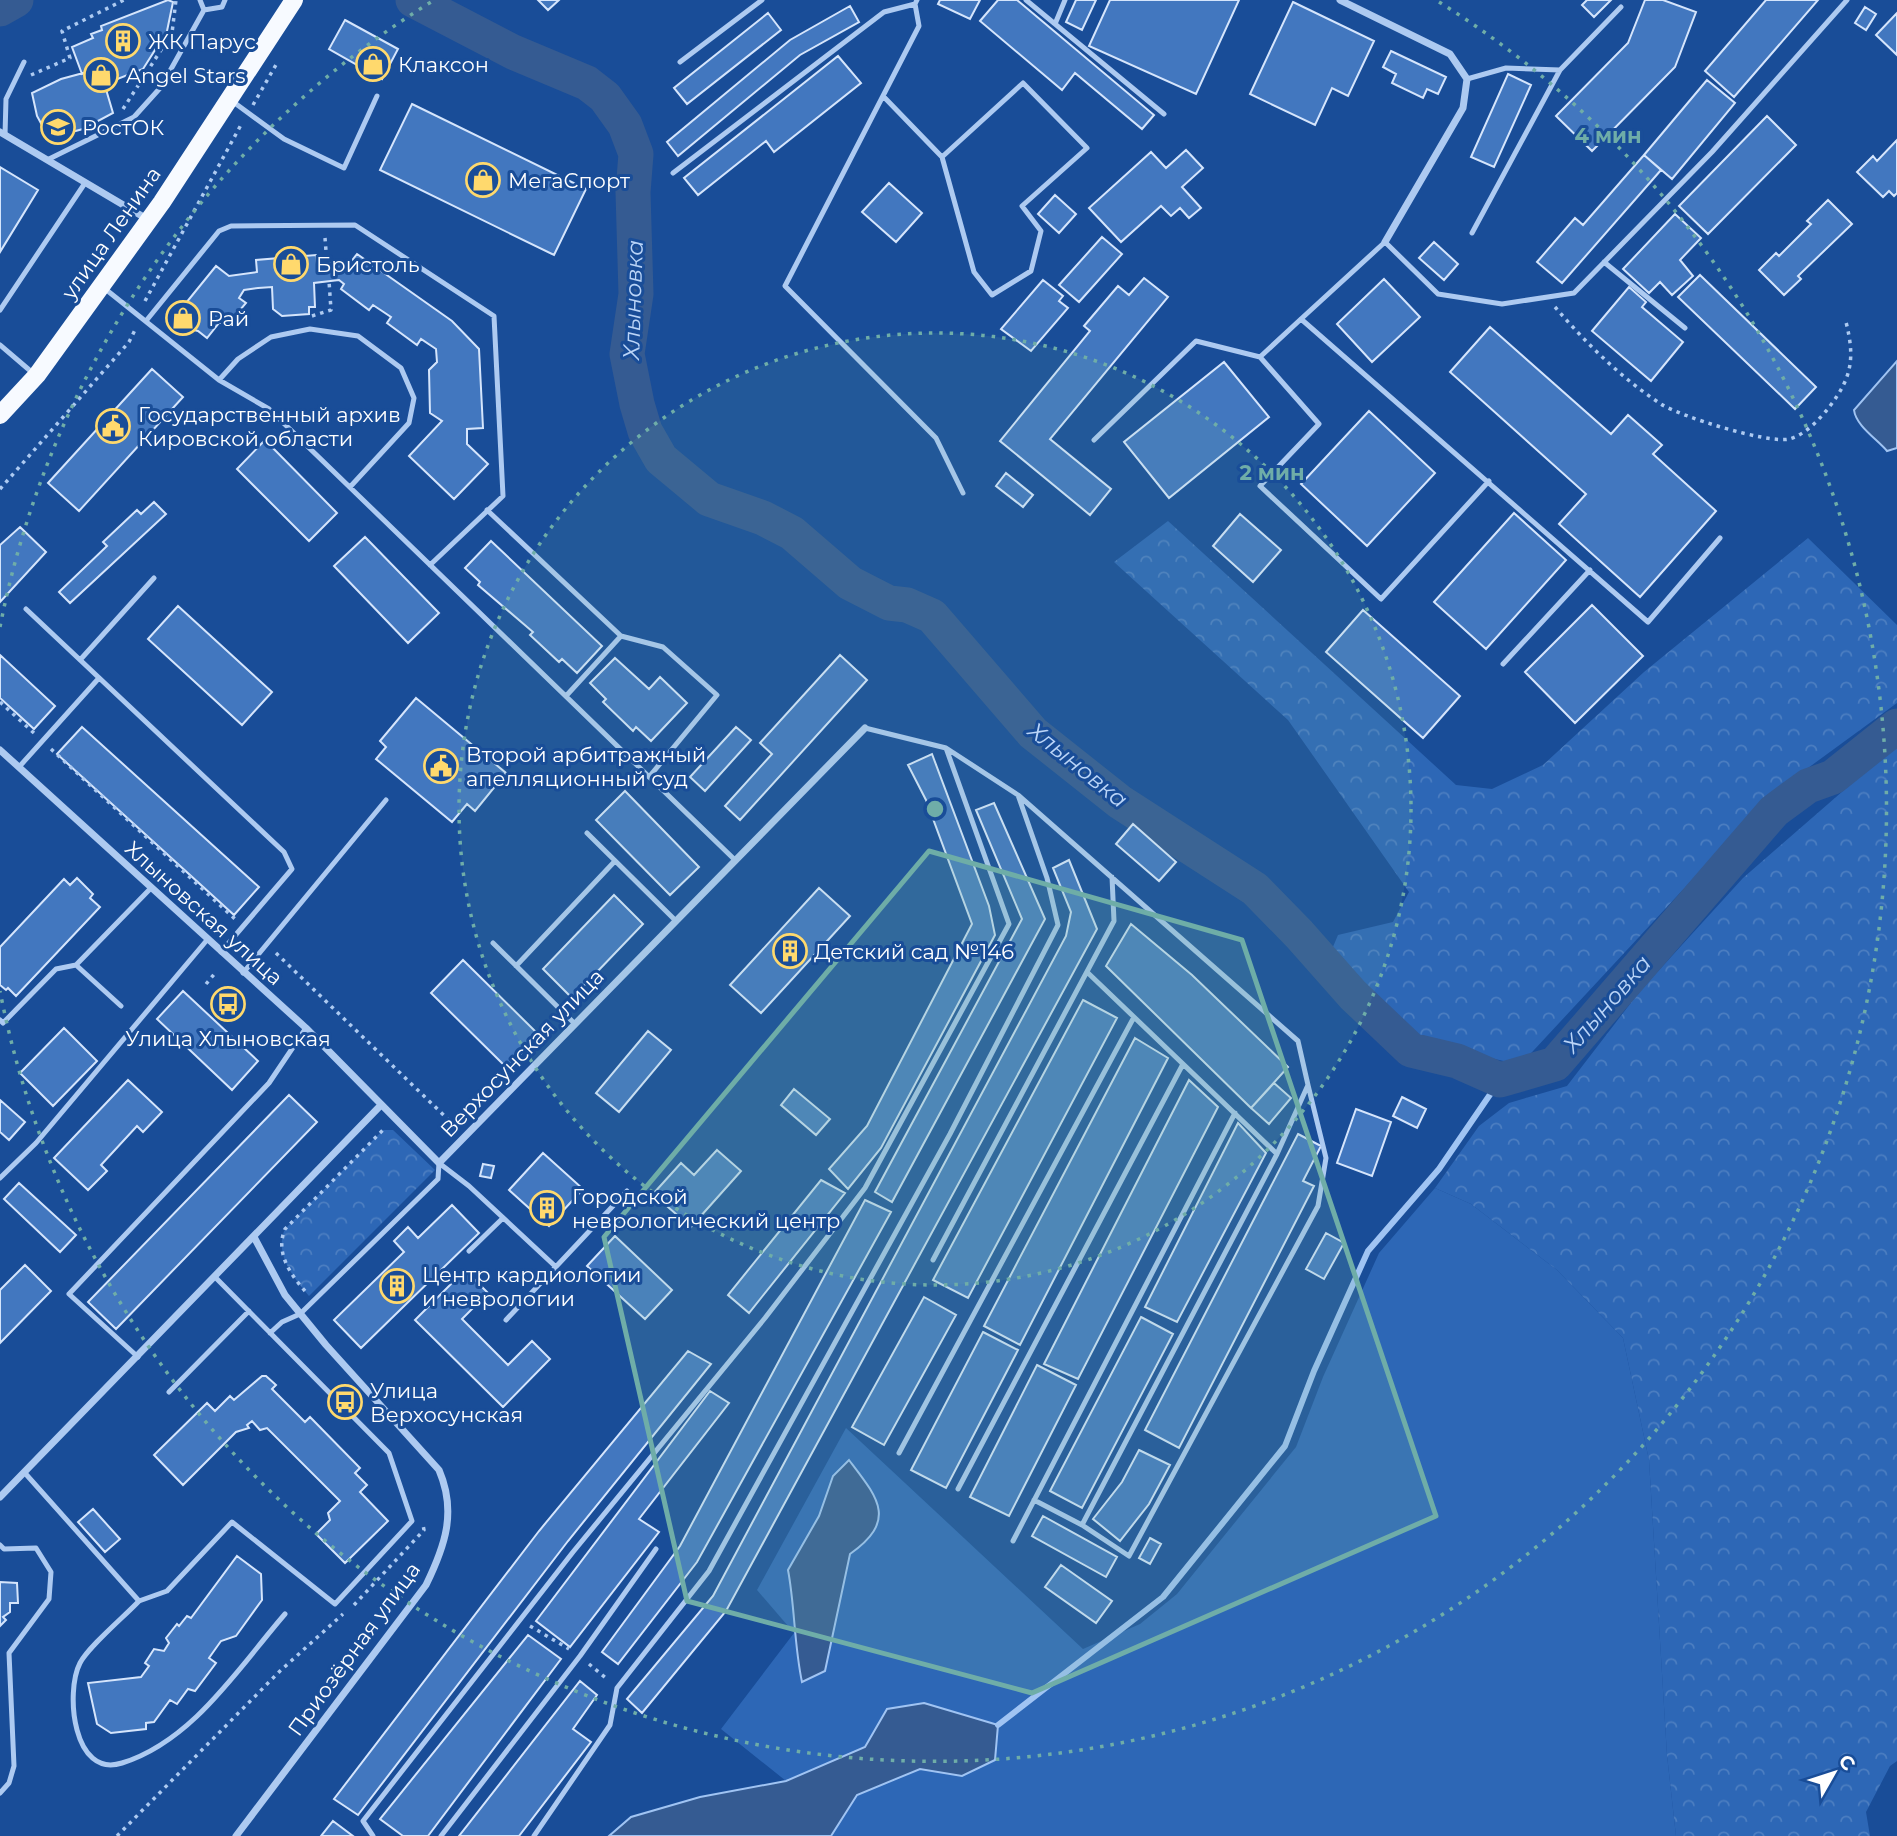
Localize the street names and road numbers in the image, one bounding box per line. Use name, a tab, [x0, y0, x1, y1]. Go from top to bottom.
street label: улица Ленина	[56, 162, 166, 305]
street label: Хлыновская улица	[120, 836, 288, 990]
street label: Верхосунская улица	[435, 964, 609, 1142]
street label: Приозёрная улица	[283, 1557, 425, 1741]

